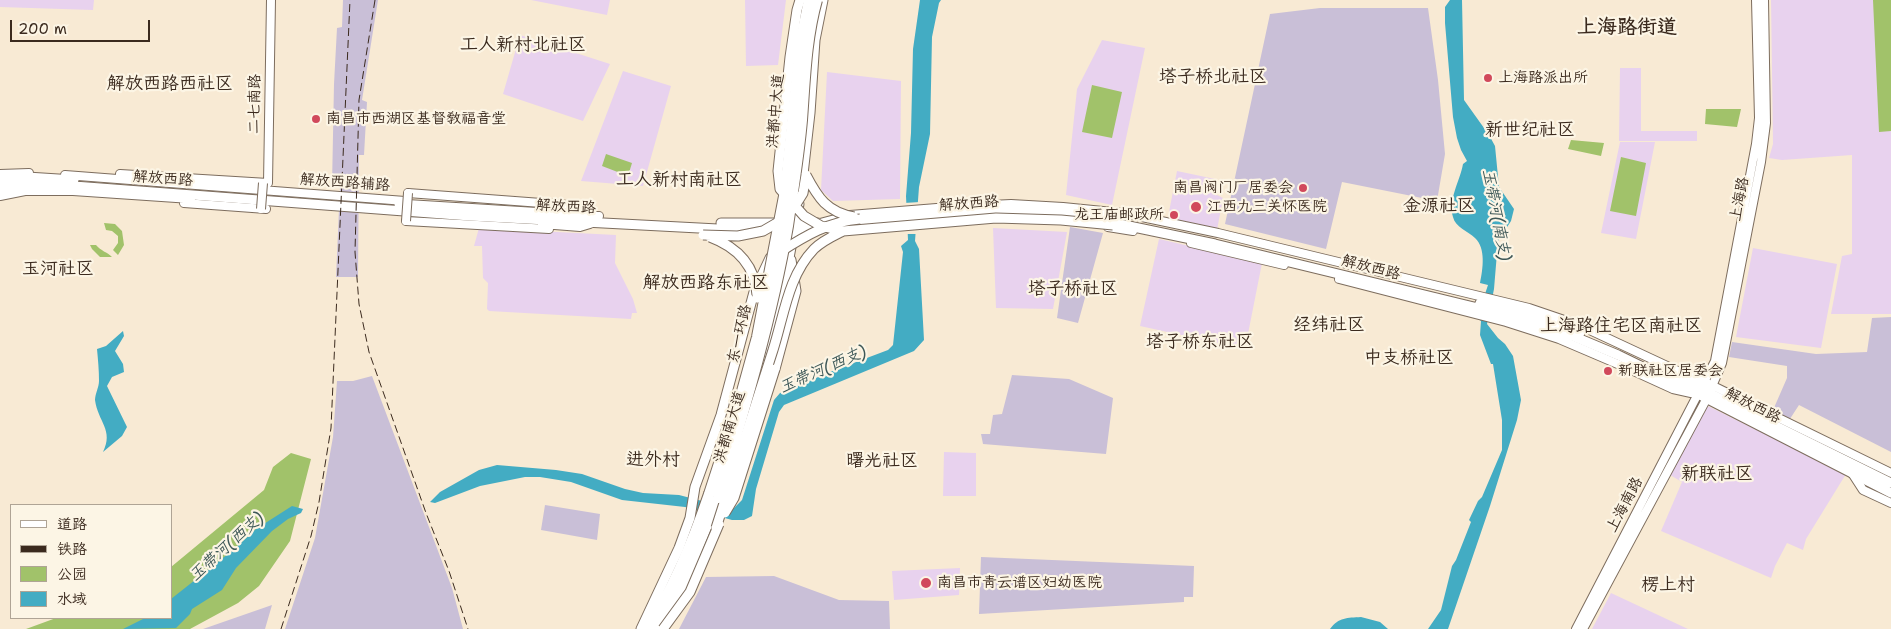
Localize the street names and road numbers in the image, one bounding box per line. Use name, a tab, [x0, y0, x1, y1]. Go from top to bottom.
street label: 洪都中大道	[764, 73, 788, 149]
street label: 二七南路	[245, 74, 265, 134]
street label: 解放西路	[132, 168, 194, 190]
street label: 解放西路辅路	[299, 171, 391, 195]
street label: 上海路	[1727, 175, 1753, 223]
street label: 解放西路	[938, 193, 1000, 215]
street label: 解放西路	[536, 196, 596, 218]
street label: 解放西路	[1340, 252, 1402, 284]
street label: 东一环路	[724, 303, 756, 365]
street label: 解放西路	[1722, 384, 1784, 428]
street label: 洪都南大道	[710, 389, 750, 465]
street label: 上海南路	[1603, 474, 1647, 536]

